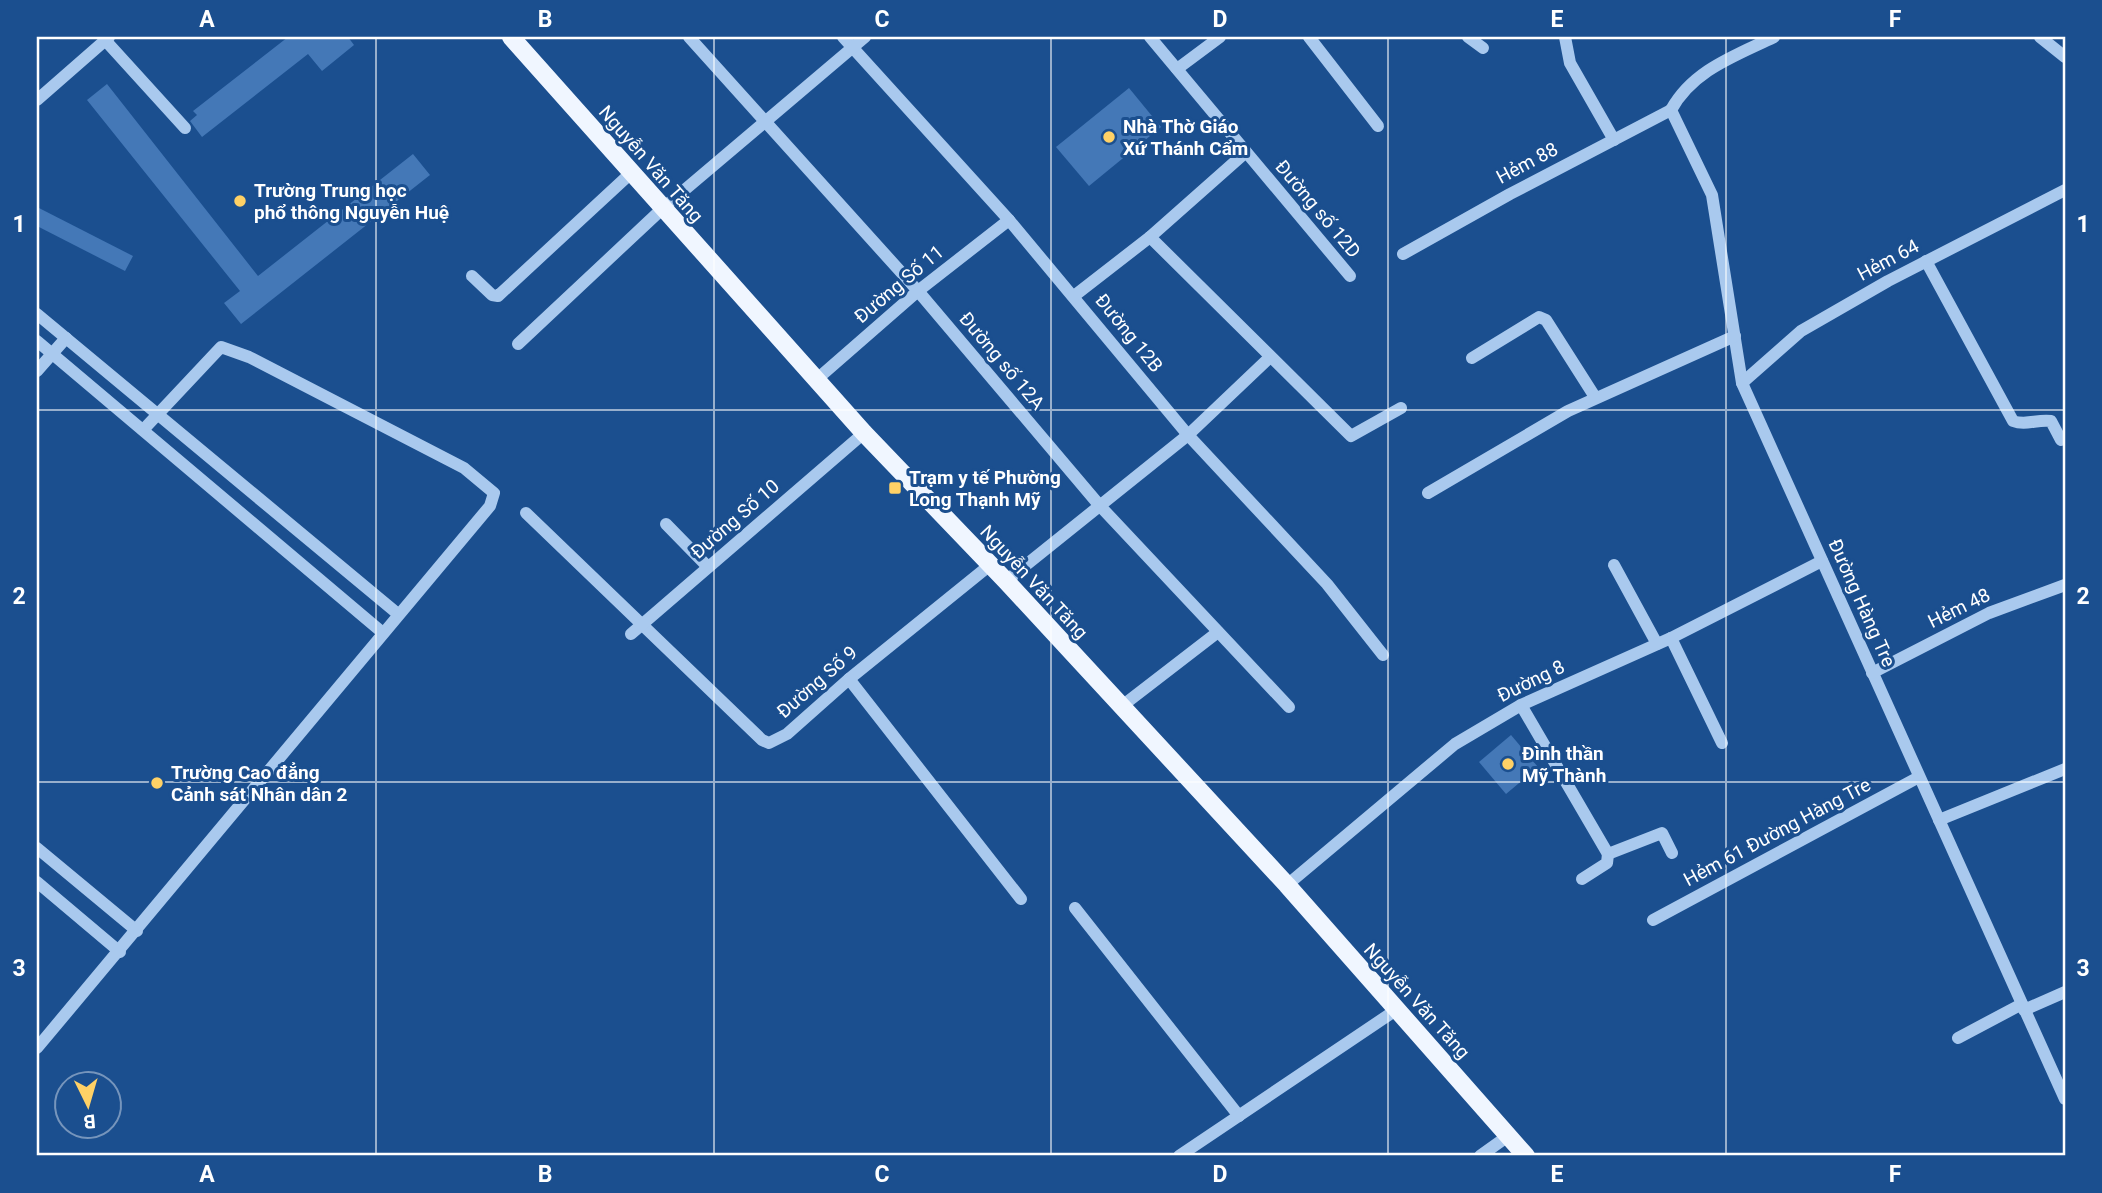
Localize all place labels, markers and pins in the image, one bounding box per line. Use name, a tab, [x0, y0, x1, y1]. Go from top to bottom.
place label: Nhà Thờ Giáo Xứ Thánh Cẩm	[1123, 115, 1248, 160]
marker: Nhà Thờ Giáo Xứ Thánh Cẩm	[1101, 129, 1117, 145]
place label: Trường Trung học phổ thông Nguyễn Huệ	[254, 179, 449, 224]
marker: Trường Trung học phổ thông Nguyễn Huệ	[232, 193, 248, 209]
place label: Trạm y tế Phường Long Thạnh Mỹ	[909, 466, 1061, 511]
marker: Trạm y tế Phường Long Thạnh Mỹ	[887, 480, 903, 496]
place label: Đình thần Mỹ Thành	[1522, 742, 1606, 787]
marker: Đình thần Mỹ Thành	[1500, 756, 1516, 772]
place label: Trường Cao đẳng Cảnh sát Nhân dân 2	[171, 761, 348, 806]
marker: Trường Cao đẳng Cảnh sát Nhân dân 2	[149, 775, 165, 791]

